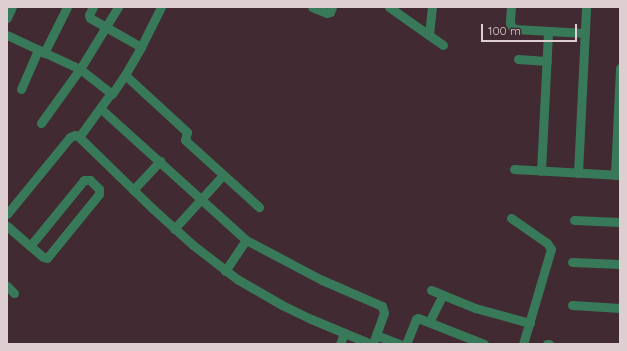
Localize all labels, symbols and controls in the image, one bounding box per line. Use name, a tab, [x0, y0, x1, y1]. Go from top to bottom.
scale bar	[483, 16, 579, 42]
text: 100 m	[488, 23, 521, 38]

